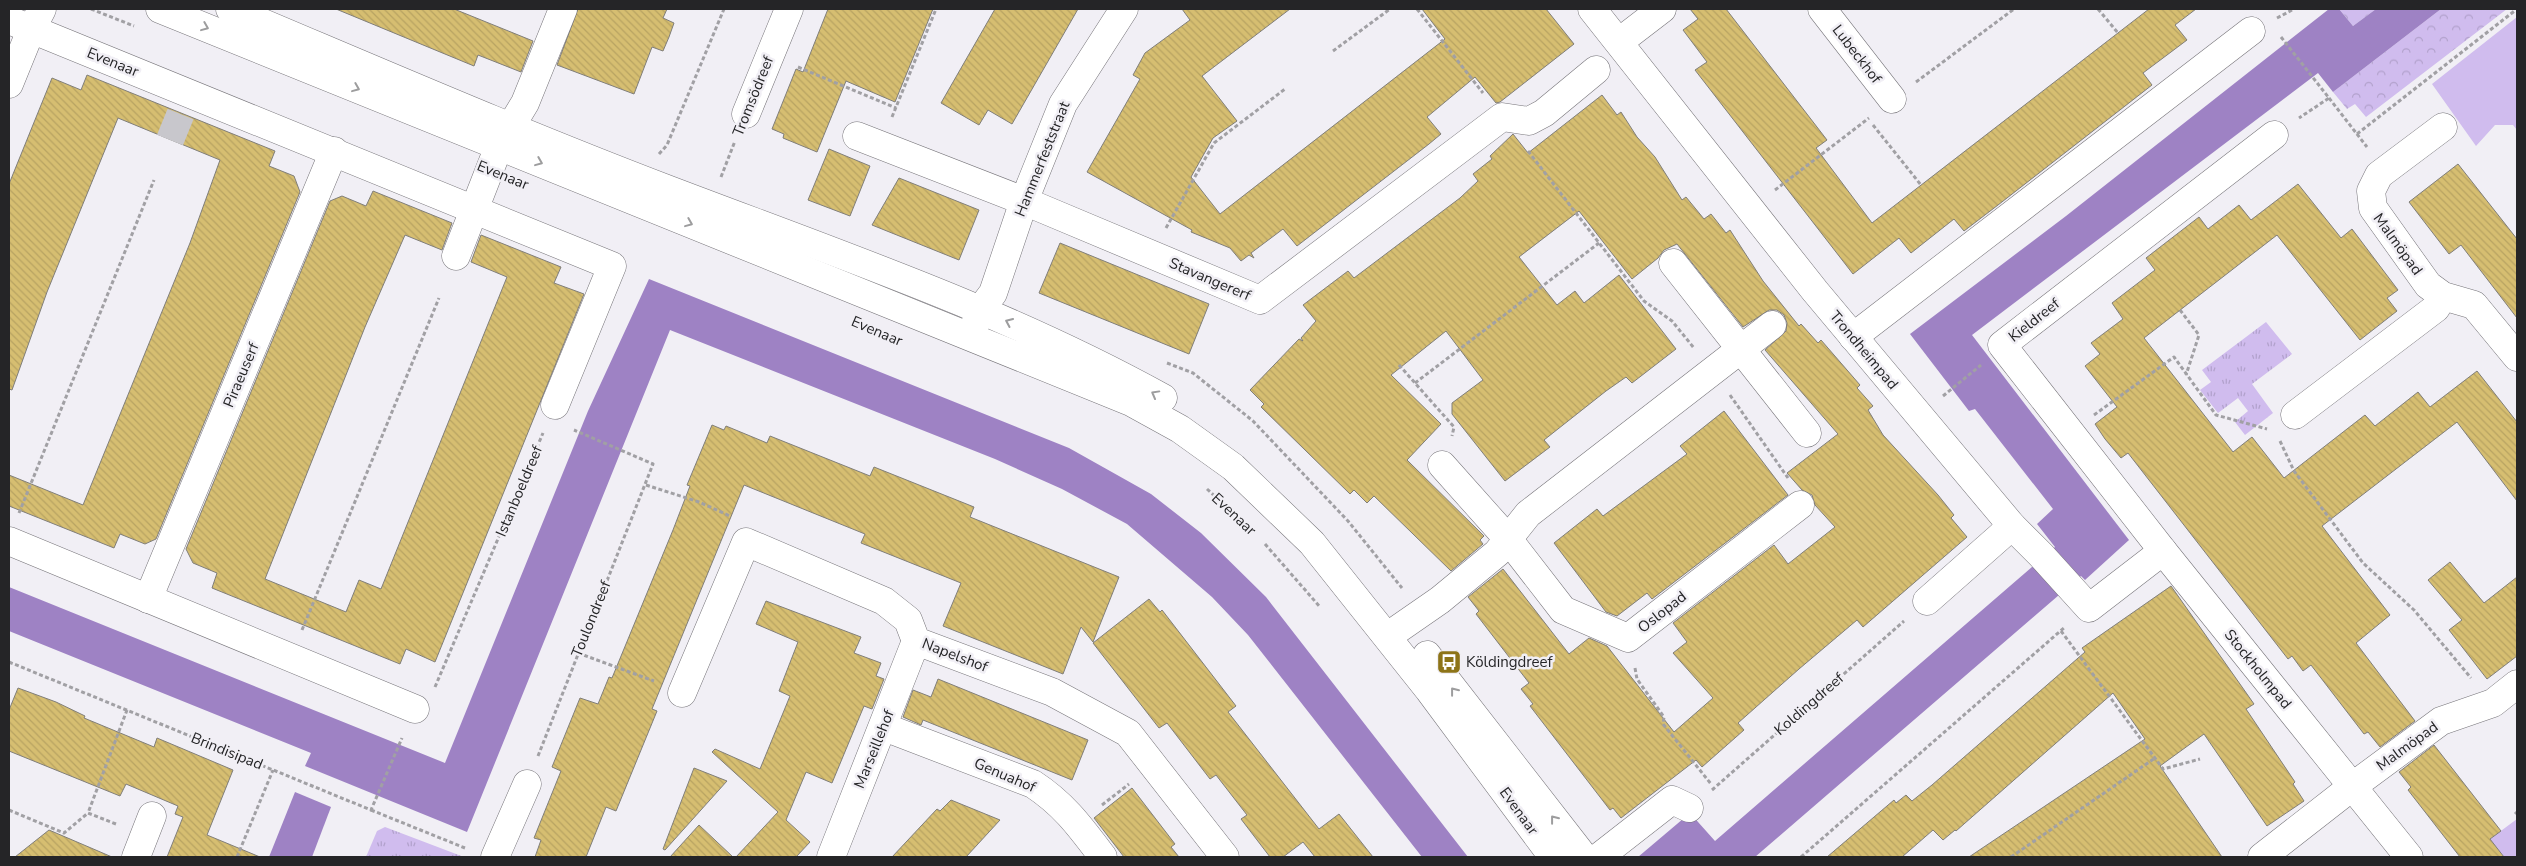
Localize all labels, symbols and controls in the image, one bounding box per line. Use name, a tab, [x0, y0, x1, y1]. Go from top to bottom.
one-way arrow	[200, 21, 209, 31]
street label: Lubeckhof	[1828, 21, 1887, 88]
street label: Evenaar	[84, 43, 142, 82]
street label: Tromsödreef	[728, 52, 779, 139]
one-way arrow	[351, 82, 359, 92]
street label: Hammerfeststraat	[1010, 98, 1075, 220]
one-way arrow	[534, 155, 543, 166]
street label: Evenaar	[474, 156, 532, 195]
street label: Malmöpad	[2369, 209, 2427, 279]
one-way arrow	[685, 217, 693, 227]
street label: Stavangererf	[1166, 253, 1255, 306]
street label: Kieldreef	[2004, 293, 2065, 346]
street label: Trondheimpad	[1825, 306, 1903, 394]
street label: Evenaar	[848, 311, 906, 351]
one-way arrow	[1005, 317, 1014, 328]
street label: Piraeuserf	[218, 339, 264, 410]
one-way arrow	[1151, 390, 1160, 400]
street label: Istanboeldreef	[491, 441, 548, 540]
street label: Evenaar	[1207, 488, 1261, 540]
street label: Toulondreef	[567, 577, 616, 660]
street label: Oslopad	[1633, 587, 1691, 637]
street label: Stockholmpad	[2220, 625, 2296, 713]
street label: Napelshof	[919, 633, 992, 677]
bus stop icon: Köldingdreef	[1436, 649, 1462, 675]
place label: Köldingdreef	[1466, 652, 1553, 672]
street label: Koldingdreef	[1770, 667, 1849, 740]
one-way arrow	[1452, 688, 1460, 697]
street label: Marseillehof	[849, 706, 899, 791]
street label: Malmöpad	[2372, 717, 2442, 775]
street label: Brindisipad	[188, 728, 266, 774]
street label: Genuahof	[971, 753, 1040, 797]
street label: Evenaar	[1495, 783, 1543, 839]
one-way arrow	[1552, 816, 1560, 825]

